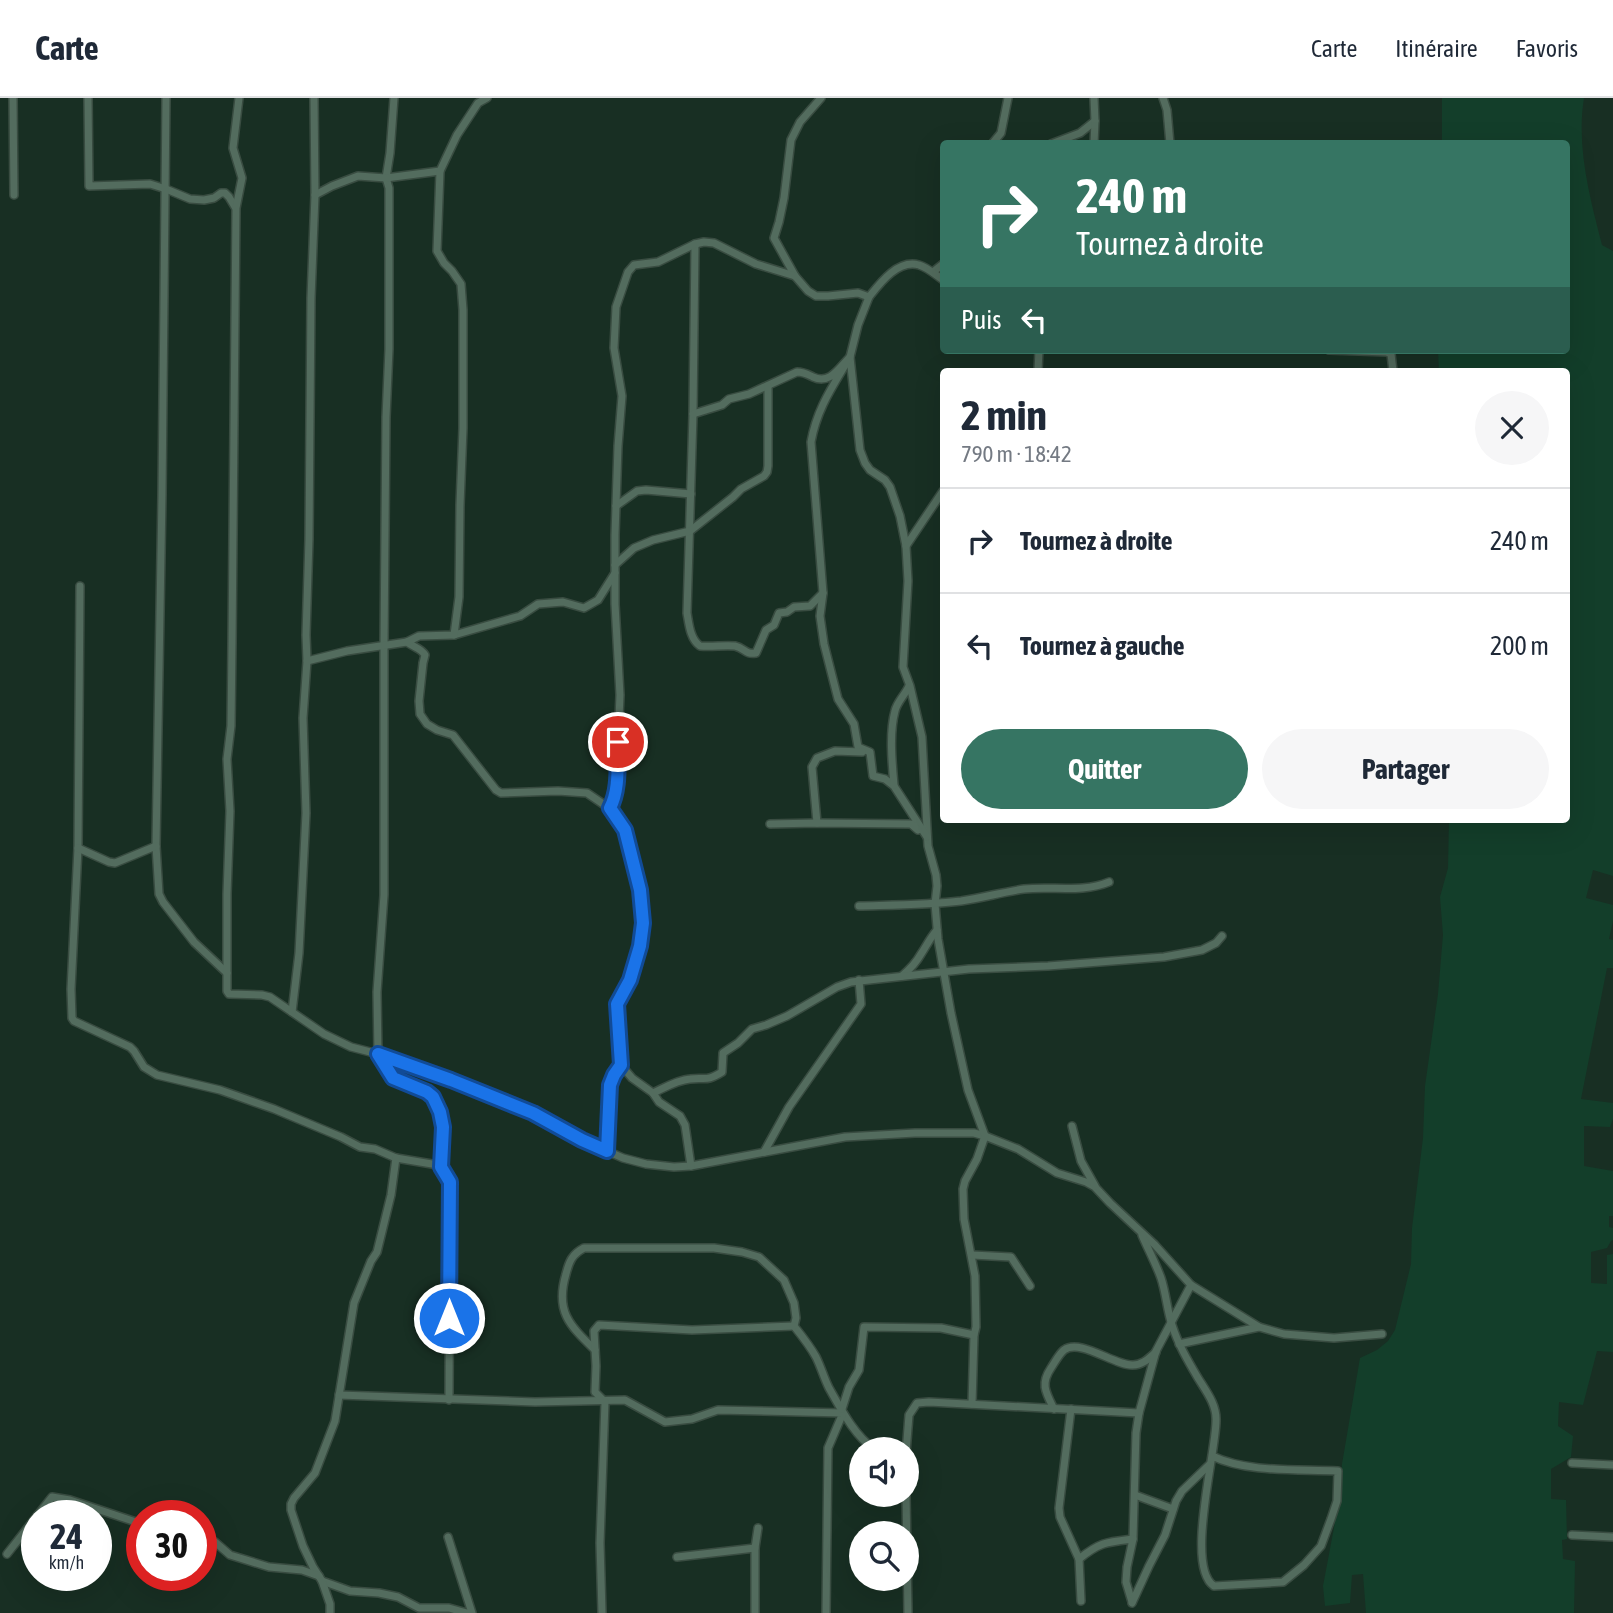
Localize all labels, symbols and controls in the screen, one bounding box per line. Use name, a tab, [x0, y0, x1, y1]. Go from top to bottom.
text: Carte	[35, 29, 99, 67]
text: Carte	[1311, 35, 1357, 62]
text: Itinéraire	[1395, 35, 1478, 62]
text: Favoris	[1516, 35, 1578, 62]
text: 240 m	[1076, 167, 1187, 223]
icon: right	[961, 168, 1052, 259]
text: Tournez à droite	[1076, 225, 1264, 262]
icon: left	[1015, 301, 1053, 339]
text: Puis	[961, 305, 1001, 335]
text: 2 min	[961, 391, 1047, 439]
button: close	[1475, 391, 1549, 465]
text: 790 m · 18:42	[961, 441, 1072, 467]
icon: right	[961, 522, 999, 560]
text: Tournez à droite	[1020, 526, 1173, 556]
text: 240 m	[1490, 526, 1549, 556]
icon: left	[961, 627, 999, 665]
text: Tournez à gauche	[1020, 631, 1185, 661]
text: 200 m	[1490, 631, 1549, 661]
pin	[588, 712, 648, 772]
icon: arrive	[599, 723, 637, 761]
button: Quitter	[961, 729, 1248, 809]
button: Partager	[1262, 729, 1549, 809]
position arrow	[412, 1281, 486, 1355]
map controls	[849, 1437, 919, 1591]
button: sound	[849, 1437, 919, 1507]
speed limit sign: 30	[126, 1500, 217, 1591]
text: 24	[50, 1516, 83, 1556]
button: search	[849, 1521, 919, 1591]
text: km/h	[49, 1552, 84, 1573]

